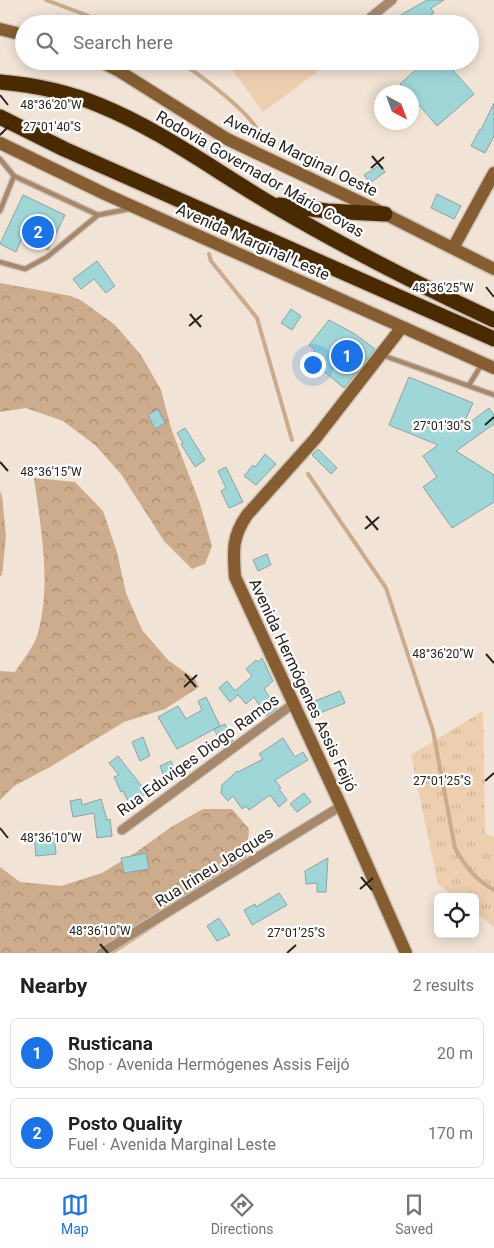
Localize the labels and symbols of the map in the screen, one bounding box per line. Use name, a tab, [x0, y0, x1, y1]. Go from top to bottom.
north arrow	[374, 85, 419, 130]
text: 48°36'20"W	[20, 98, 82, 112]
street label: Rodovia Governador Mário Covas	[153, 107, 367, 241]
street label: Avenida Marginal Oeste	[221, 110, 381, 200]
text: 27°01'40"S	[23, 120, 81, 134]
street label: Avenida Marginal Leste	[173, 200, 333, 284]
pin: 2	[22, 213, 54, 251]
text: 48°36'25"W	[412, 281, 474, 295]
pin: 1	[331, 337, 363, 375]
your location	[300, 352, 326, 378]
text: 27°01'30"S	[413, 419, 471, 433]
text: 48°36'15"W	[20, 465, 82, 479]
street label: Avenida Hermógenes Assis Feijó	[245, 575, 361, 795]
text: 48°36'20"W	[412, 647, 474, 661]
street label: Rua Eduviges Diogo Ramos	[114, 690, 282, 820]
text: 27°01'25"S	[413, 774, 471, 788]
street label: Rua Irineu Jacques	[151, 823, 277, 911]
text: 48°36'10"W	[20, 831, 82, 845]
text: 48°36'10"W	[69, 924, 131, 938]
text: 27°01'25"S	[267, 926, 325, 940]

